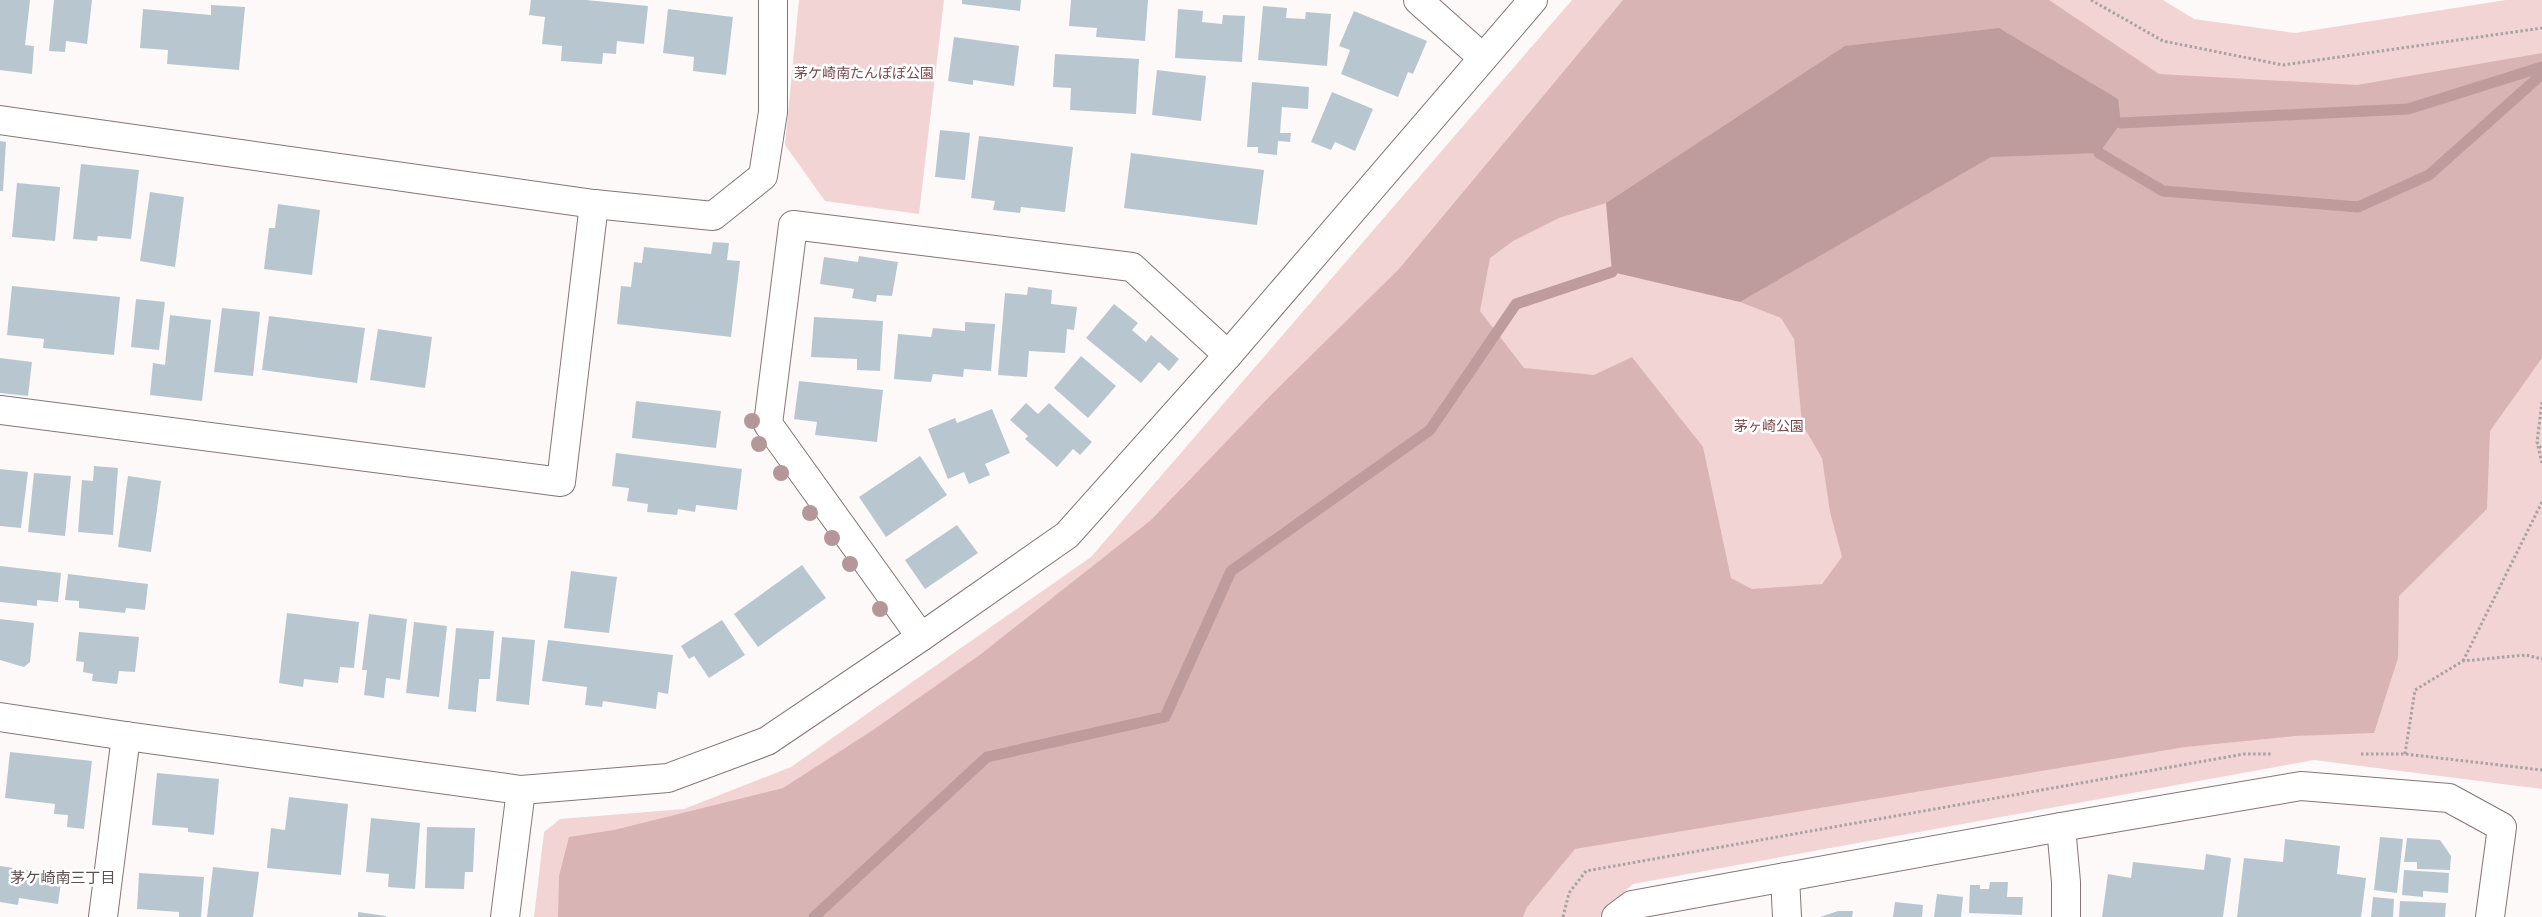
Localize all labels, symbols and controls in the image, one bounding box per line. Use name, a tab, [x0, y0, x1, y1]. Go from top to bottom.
park label: 茅ケ崎南たんぽぽ公園	[794, 64, 934, 82]
park label: 茅ヶ崎公園	[1734, 417, 1804, 435]
district label: 茅ケ崎南三丁目	[10, 868, 116, 887]

